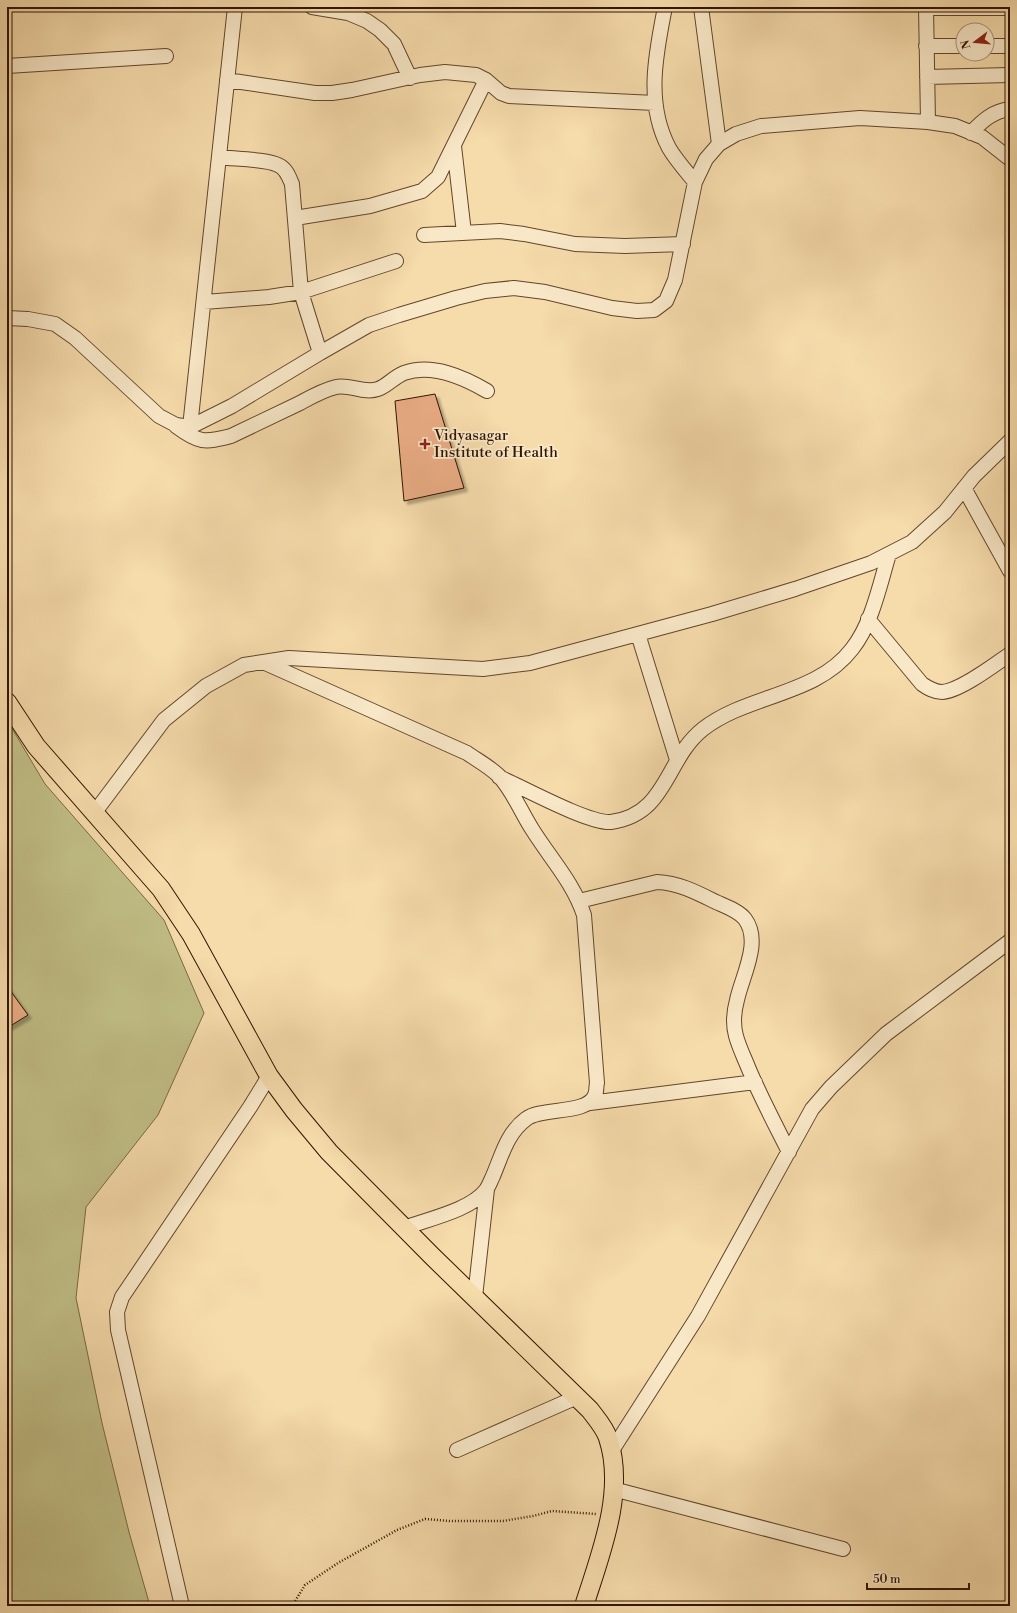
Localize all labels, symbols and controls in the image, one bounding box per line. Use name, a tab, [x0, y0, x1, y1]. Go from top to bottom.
north arrow	[955, 22, 995, 62]
text: N	[958, 38, 974, 51]
place label: Vidyasagar Institute of Health	[433, 426, 558, 462]
marker: Vidyasagar Institute of Health	[419, 438, 431, 450]
scale bar	[867, 1565, 969, 1591]
text: 50 m	[873, 1572, 901, 1587]

